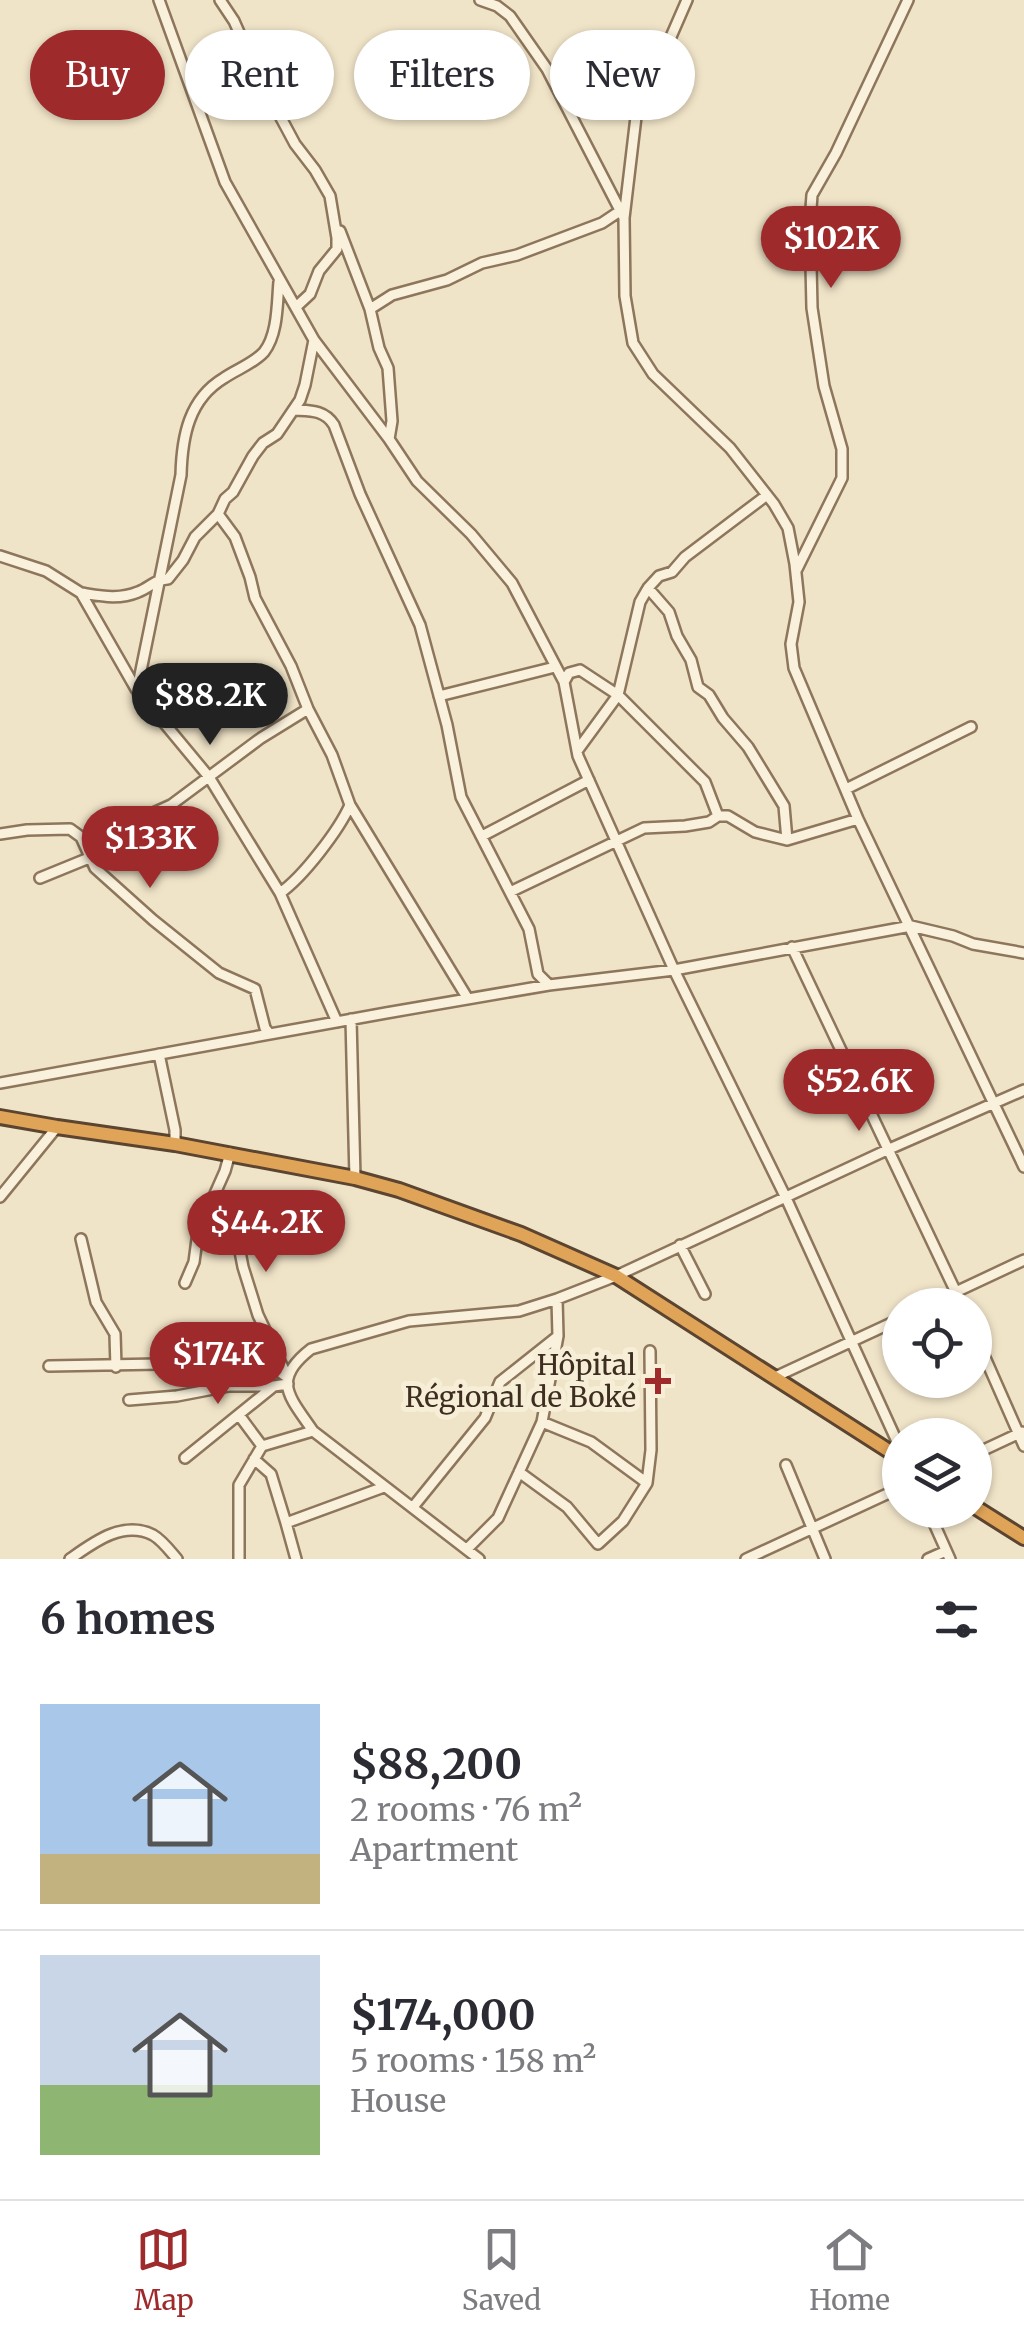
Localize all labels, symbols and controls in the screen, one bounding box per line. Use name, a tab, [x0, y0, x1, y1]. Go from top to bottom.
chip: Buy	[30, 30, 165, 120]
chip: Rent	[185, 30, 334, 120]
chip: Filters	[354, 30, 530, 120]
chip: New	[550, 30, 695, 120]
pin: $102K	[761, 206, 901, 291]
text: $102K	[783, 218, 879, 258]
pin: $88.2K	[129, 663, 291, 748]
text: $88.2K	[154, 675, 266, 715]
pin: $133K	[80, 806, 220, 891]
text: $133K	[104, 818, 196, 858]
pin: $52.6K	[778, 1049, 940, 1134]
text: $52.6K	[805, 1061, 913, 1101]
pin: $44.2K	[185, 1190, 347, 1275]
text: $44.2K	[209, 1202, 323, 1242]
map controls	[882, 1288, 992, 1528]
button: locate	[882, 1288, 992, 1398]
pin: $174K	[148, 1322, 288, 1407]
text: $174K	[172, 1334, 264, 1374]
place label: Hôpital Régional de Boké	[405, 1347, 636, 1415]
marker: Hôpital Régional de Boké	[645, 1368, 671, 1394]
button: layers	[882, 1418, 992, 1528]
icon: filters	[929, 1592, 984, 1647]
text: 6 homes	[40, 1593, 216, 1645]
text: $88,200	[350, 1738, 522, 1790]
icon: home	[120, 1744, 240, 1864]
text: 2 rooms · 76 m²	[350, 1790, 582, 1830]
text: Apartment	[350, 1830, 518, 1870]
text: $174,000	[350, 1989, 536, 2041]
icon: home	[120, 1995, 240, 2115]
text: 5 rooms · 158 m²	[350, 2041, 596, 2081]
text: House	[350, 2081, 446, 2121]
tab: Map	[134, 2222, 194, 2318]
tab: Saved	[462, 2222, 541, 2318]
tab: Home	[809, 2222, 890, 2318]

